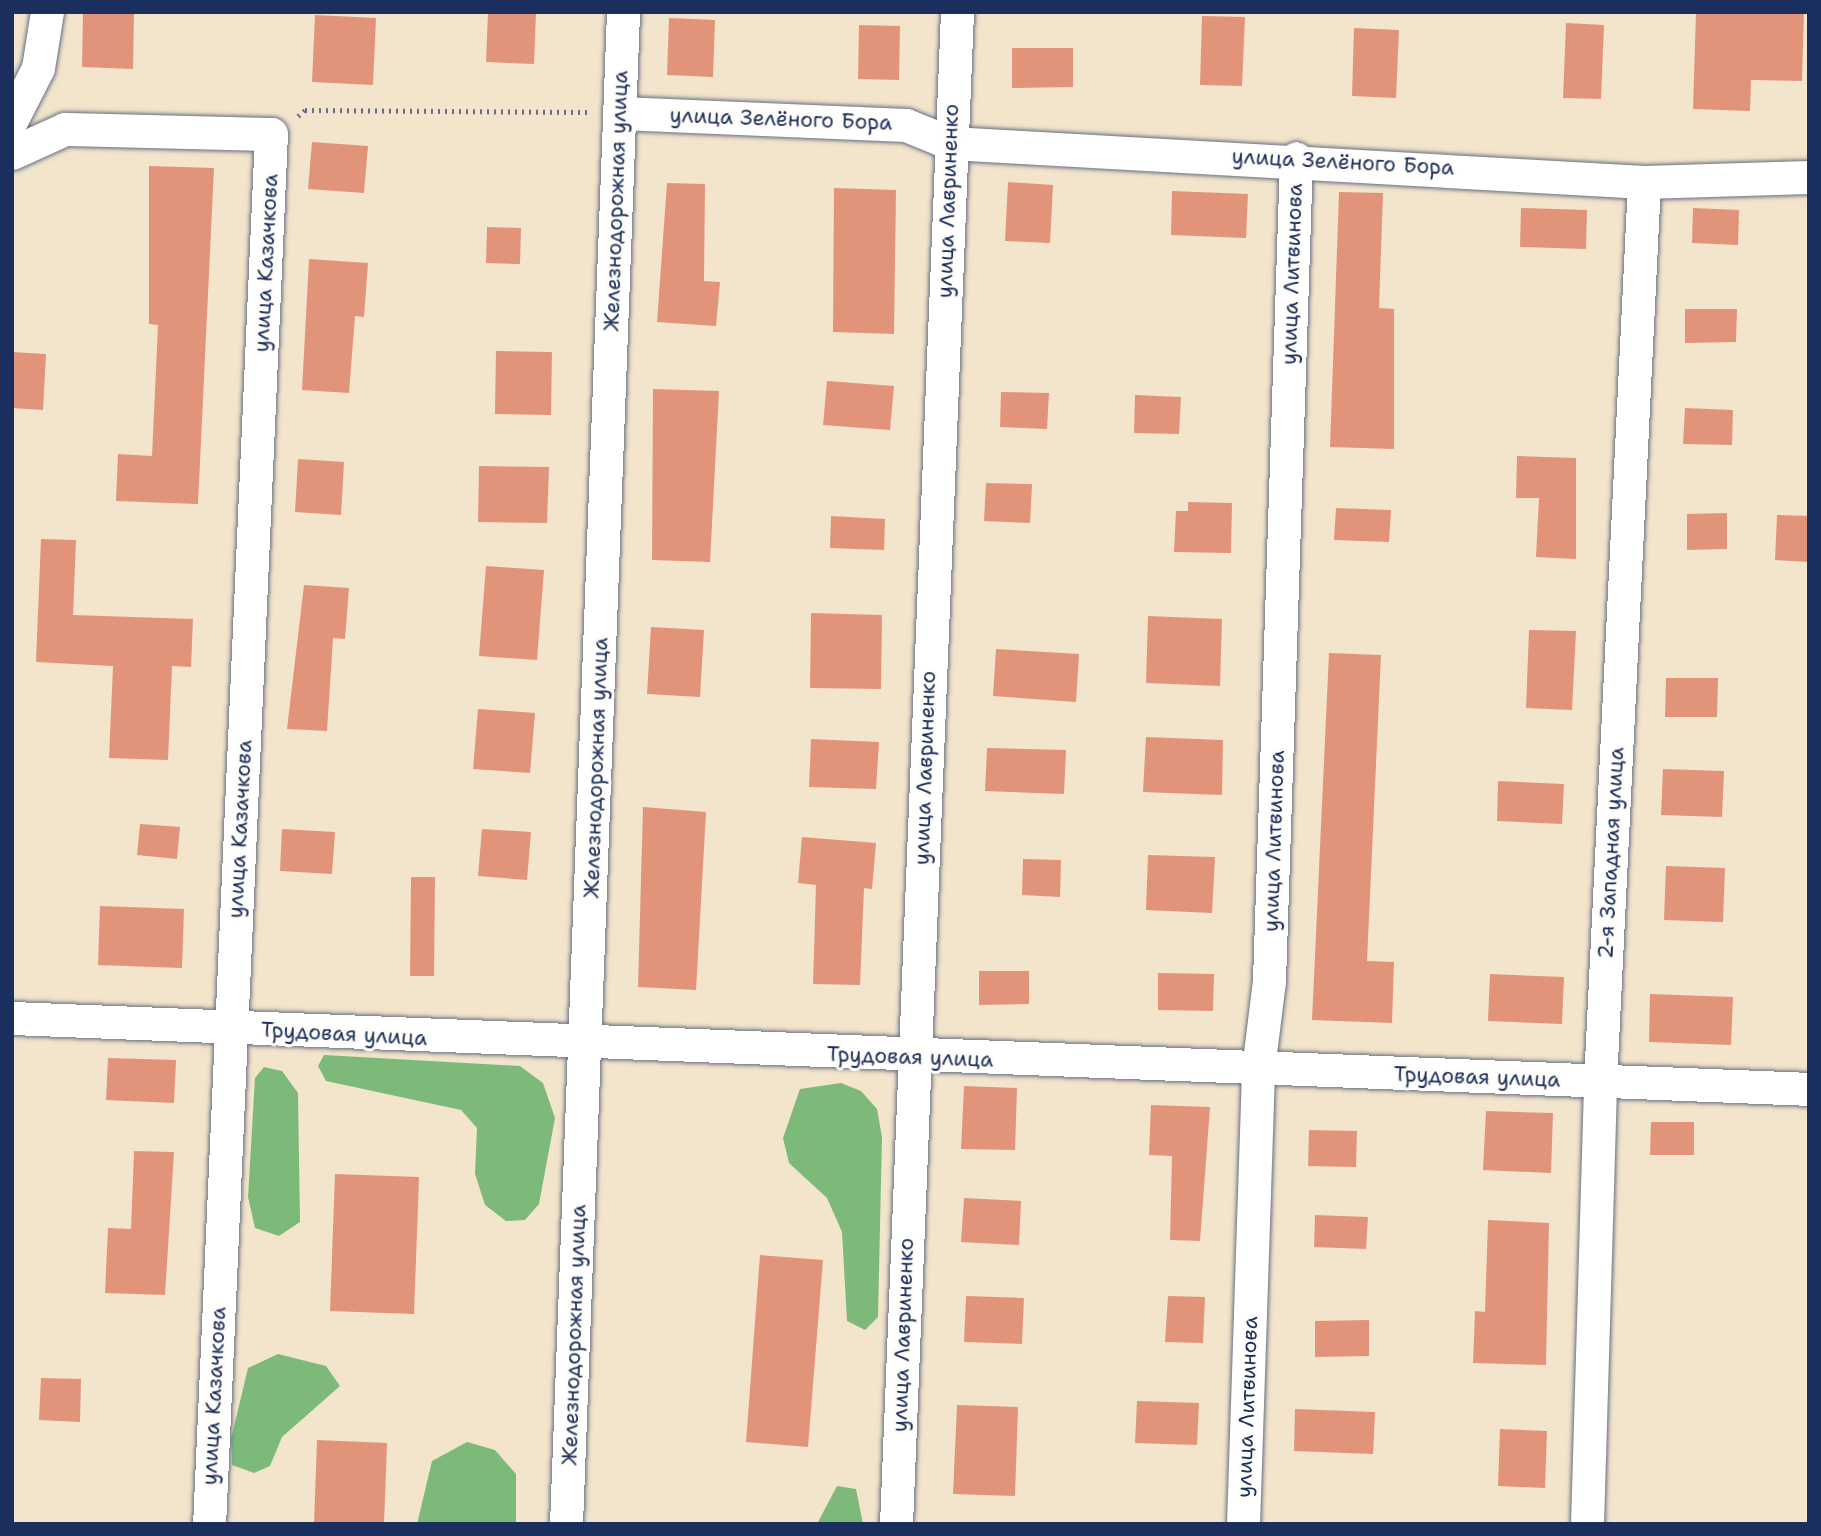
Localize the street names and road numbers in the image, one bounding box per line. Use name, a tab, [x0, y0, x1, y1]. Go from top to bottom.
street label: Железнодорожная улица	[599, 70, 633, 332]
street label: улица Зелёного Бора	[669, 103, 893, 135]
street label: улица Лавриненко	[932, 104, 964, 298]
street label: улица Зелёного Бора	[1231, 144, 1455, 180]
street label: улица Казачкова	[249, 173, 283, 353]
street label: улица Литвинова	[1276, 183, 1308, 365]
street label: Железнодорожная улица	[579, 637, 613, 899]
street label: улица Лавриненко	[909, 671, 941, 865]
street label: улица Казачкова	[223, 739, 257, 919]
street label: 2-я Западная улица	[1593, 746, 1629, 960]
street label: улица Литвинова	[1258, 750, 1290, 932]
street label: Трудовая улица	[260, 1017, 428, 1051]
street label: Трудовая улица	[826, 1042, 994, 1072]
street label: Трудовая улица	[1393, 1062, 1561, 1092]
street label: Железнодорожная улица	[557, 1204, 591, 1466]
street label: улица Лавриненко	[887, 1238, 919, 1432]
street label: улица Казачкова	[197, 1306, 231, 1486]
street label: улица Литвинова	[1231, 1316, 1263, 1498]

